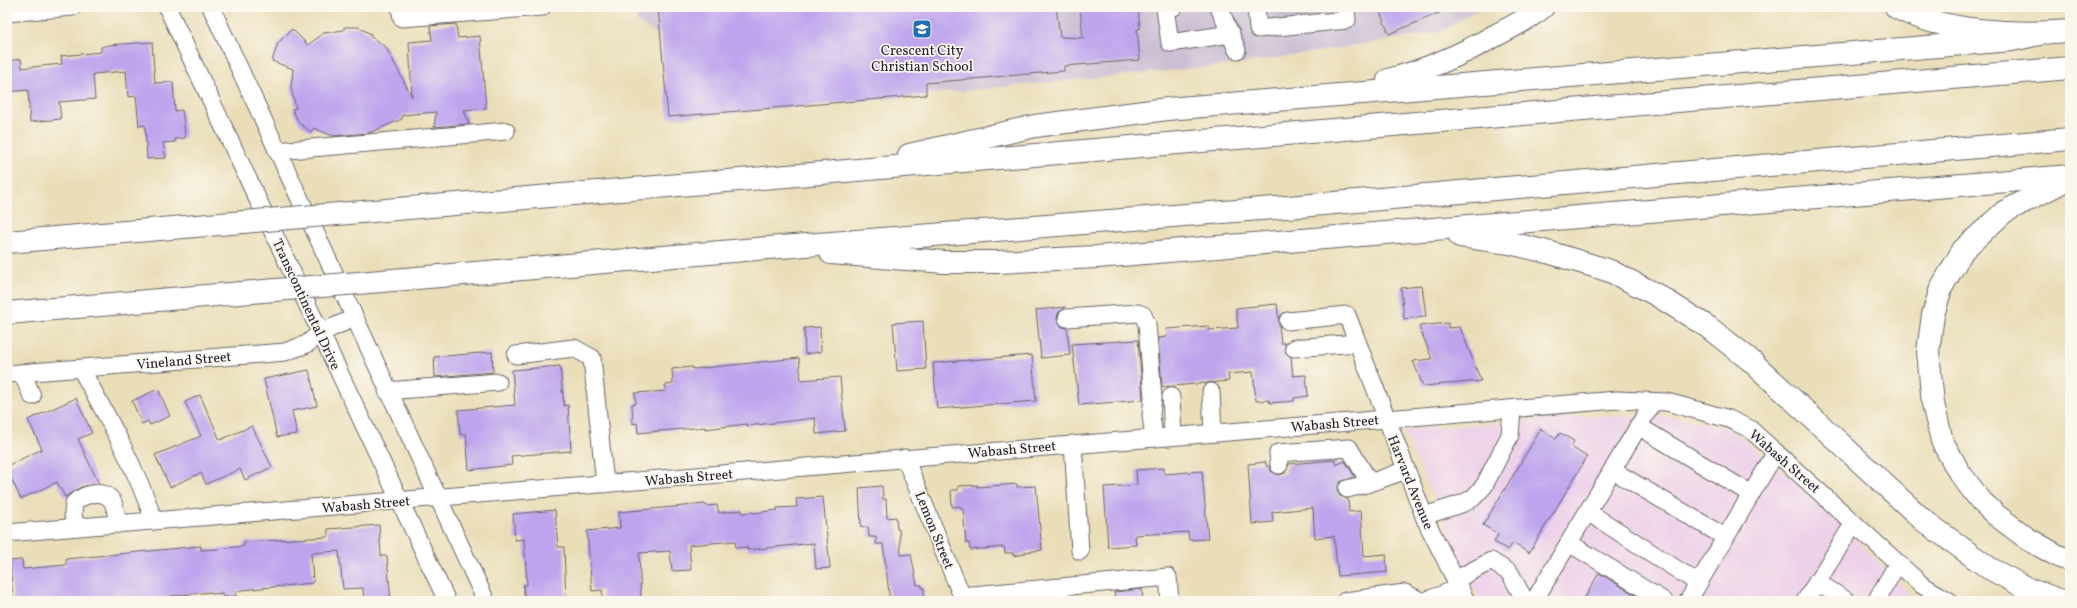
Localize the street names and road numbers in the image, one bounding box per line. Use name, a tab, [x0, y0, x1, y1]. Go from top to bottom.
street label: Transcontinental Drive	[267, 236, 344, 374]
street label: Vineland Street	[136, 348, 232, 375]
street label: Wabash Street	[1290, 411, 1380, 438]
street label: Wabash Street	[1744, 426, 1824, 498]
street label: Harvard Avenue	[1382, 433, 1437, 533]
street label: Wabash Street	[967, 437, 1057, 464]
street label: Wabash Street	[644, 465, 734, 492]
street label: Lemon Street	[909, 489, 958, 572]
street label: Wabash Street	[321, 492, 411, 519]

